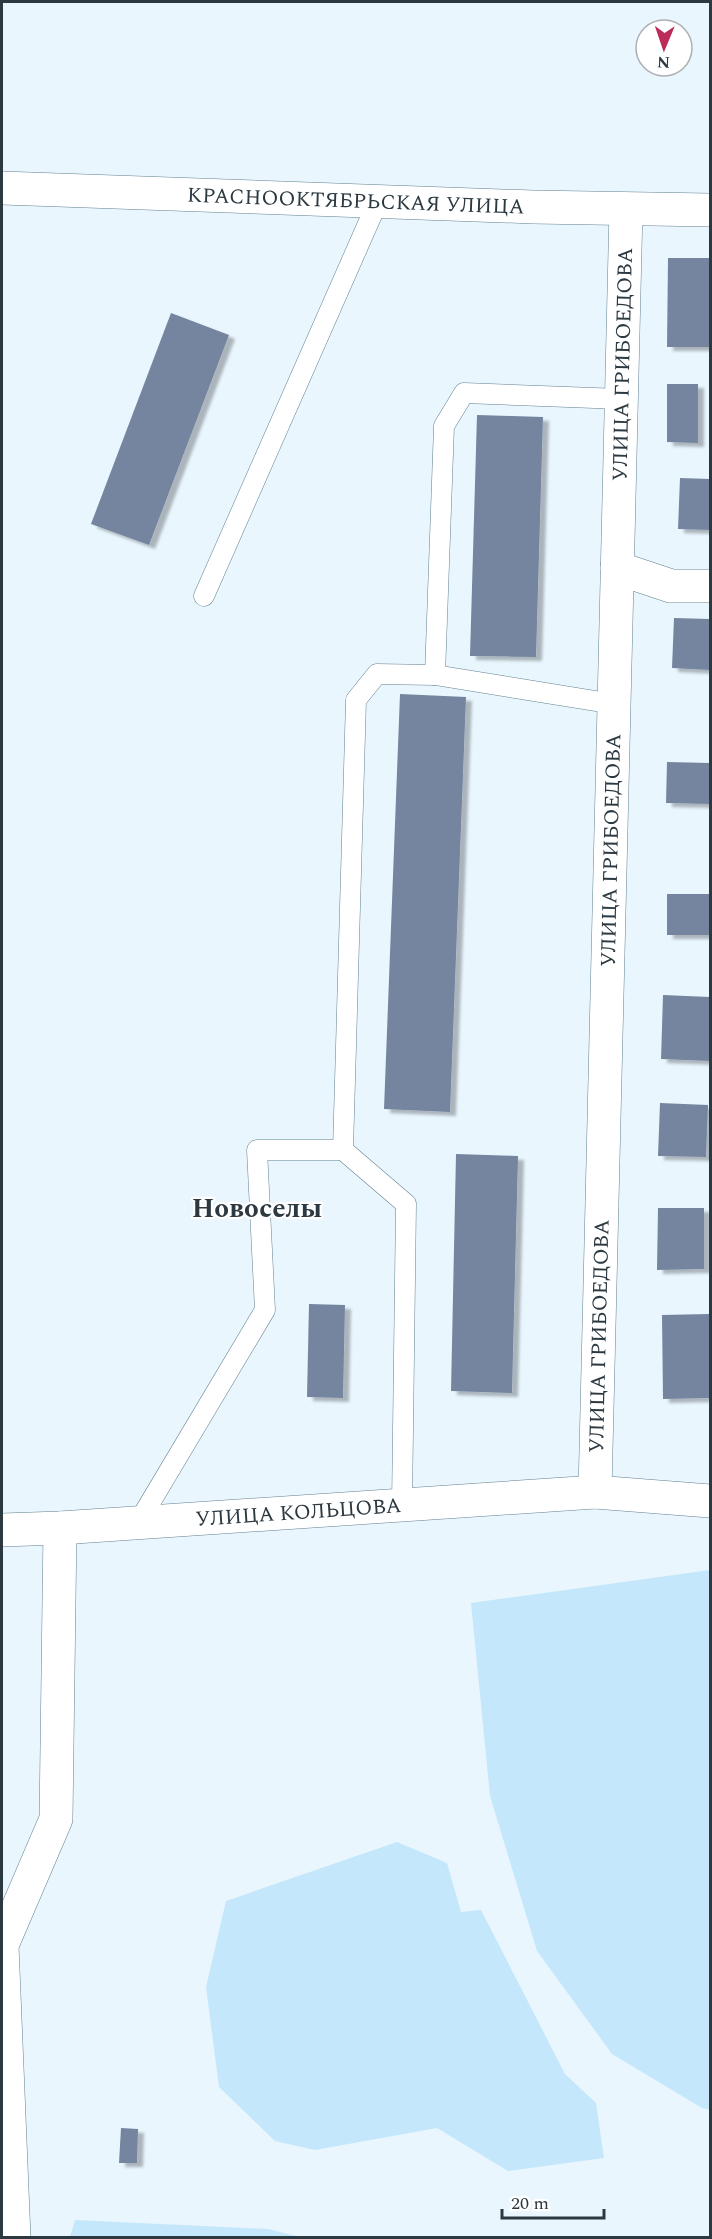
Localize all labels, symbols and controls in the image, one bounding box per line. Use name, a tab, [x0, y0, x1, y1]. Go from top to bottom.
north arrow	[634, 18, 694, 78]
text: N	[657, 50, 670, 74]
street label: КРАСНООКТЯБРЬСКАЯ УЛИЦА	[186, 180, 525, 224]
street label: УЛИЦА ГРИБОЕДОВА	[604, 247, 642, 481]
street label: УЛИЦА ГРИБОЕДОВА	[593, 733, 630, 967]
district label: Новоселы	[192, 1188, 322, 1230]
street label: УЛИЦА ГРИБОЕДОВА	[581, 1219, 619, 1453]
street label: УЛИЦА КОЛЬЦОВА	[195, 1490, 403, 1536]
scale bar	[502, 2182, 604, 2220]
text: 20 m	[511, 2190, 549, 2217]

